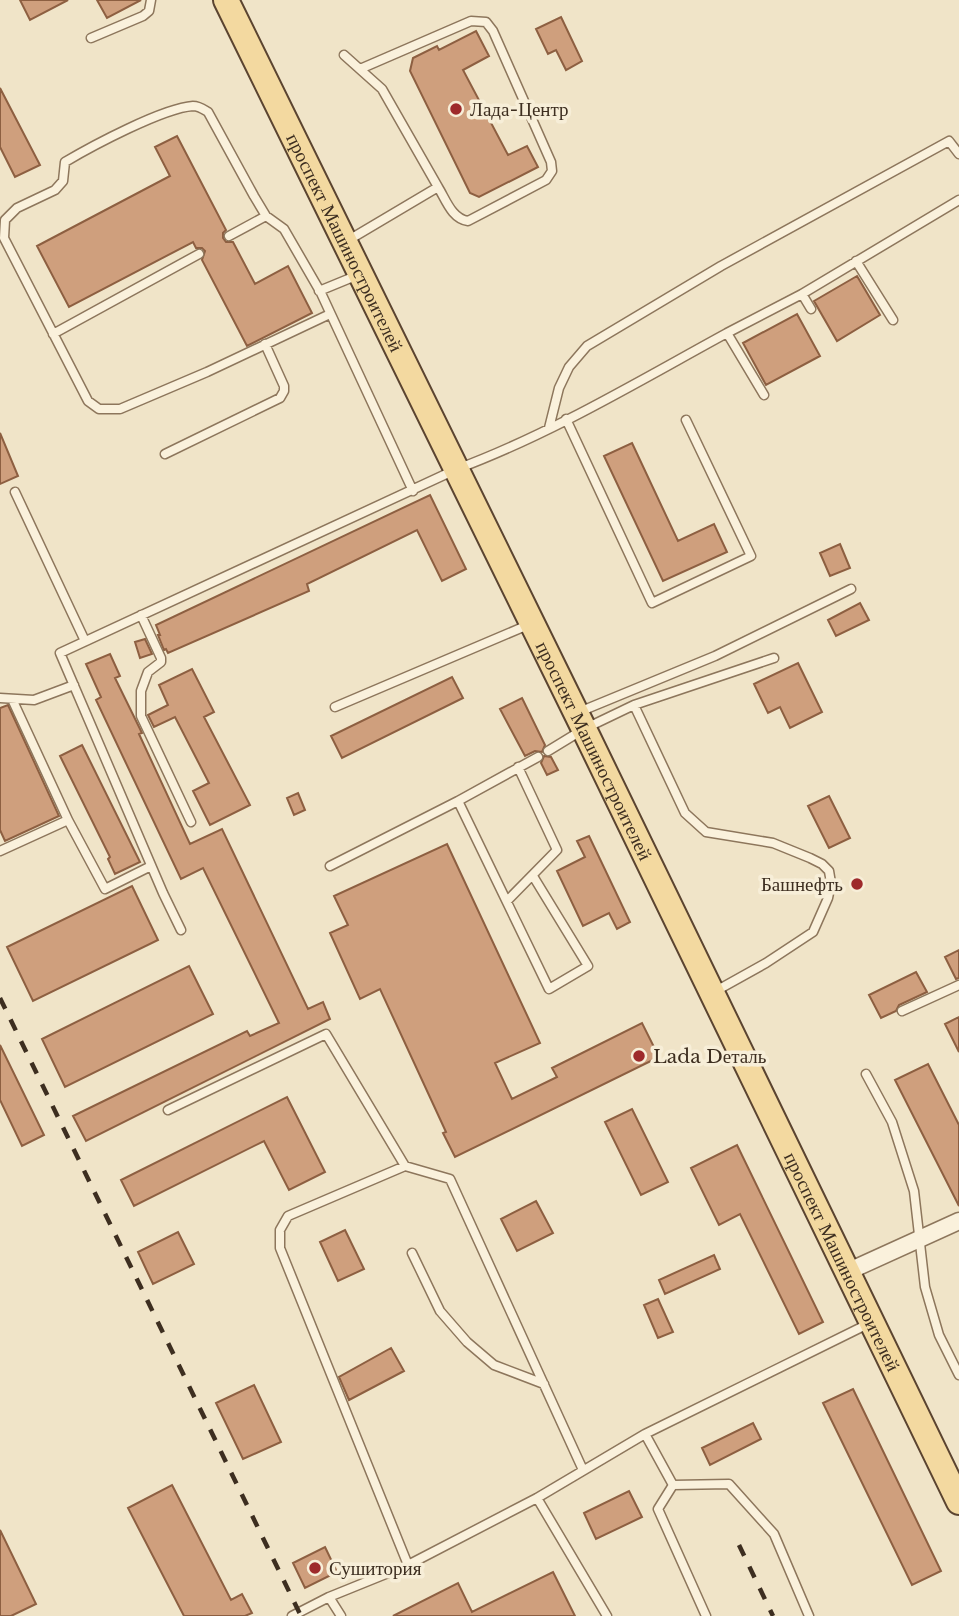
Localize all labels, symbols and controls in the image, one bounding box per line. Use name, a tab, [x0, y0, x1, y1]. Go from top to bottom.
place label: Лада-Центр	[470, 98, 569, 121]
marker: Лада-Центр	[448, 101, 464, 117]
street label: проспект Машиностроителей	[281, 129, 408, 356]
street label: проспект Машиностроителей	[531, 637, 657, 864]
place label: Башнефть	[761, 873, 843, 896]
marker: Башнефть	[849, 876, 865, 892]
place label: Lada Dеталь	[653, 1045, 767, 1068]
marker: Lada Dеталь	[631, 1048, 647, 1064]
street label: проспект Машиностроителей	[779, 1148, 905, 1375]
place label: Сушитория	[329, 1557, 422, 1580]
marker: Сушитория	[307, 1560, 323, 1576]

